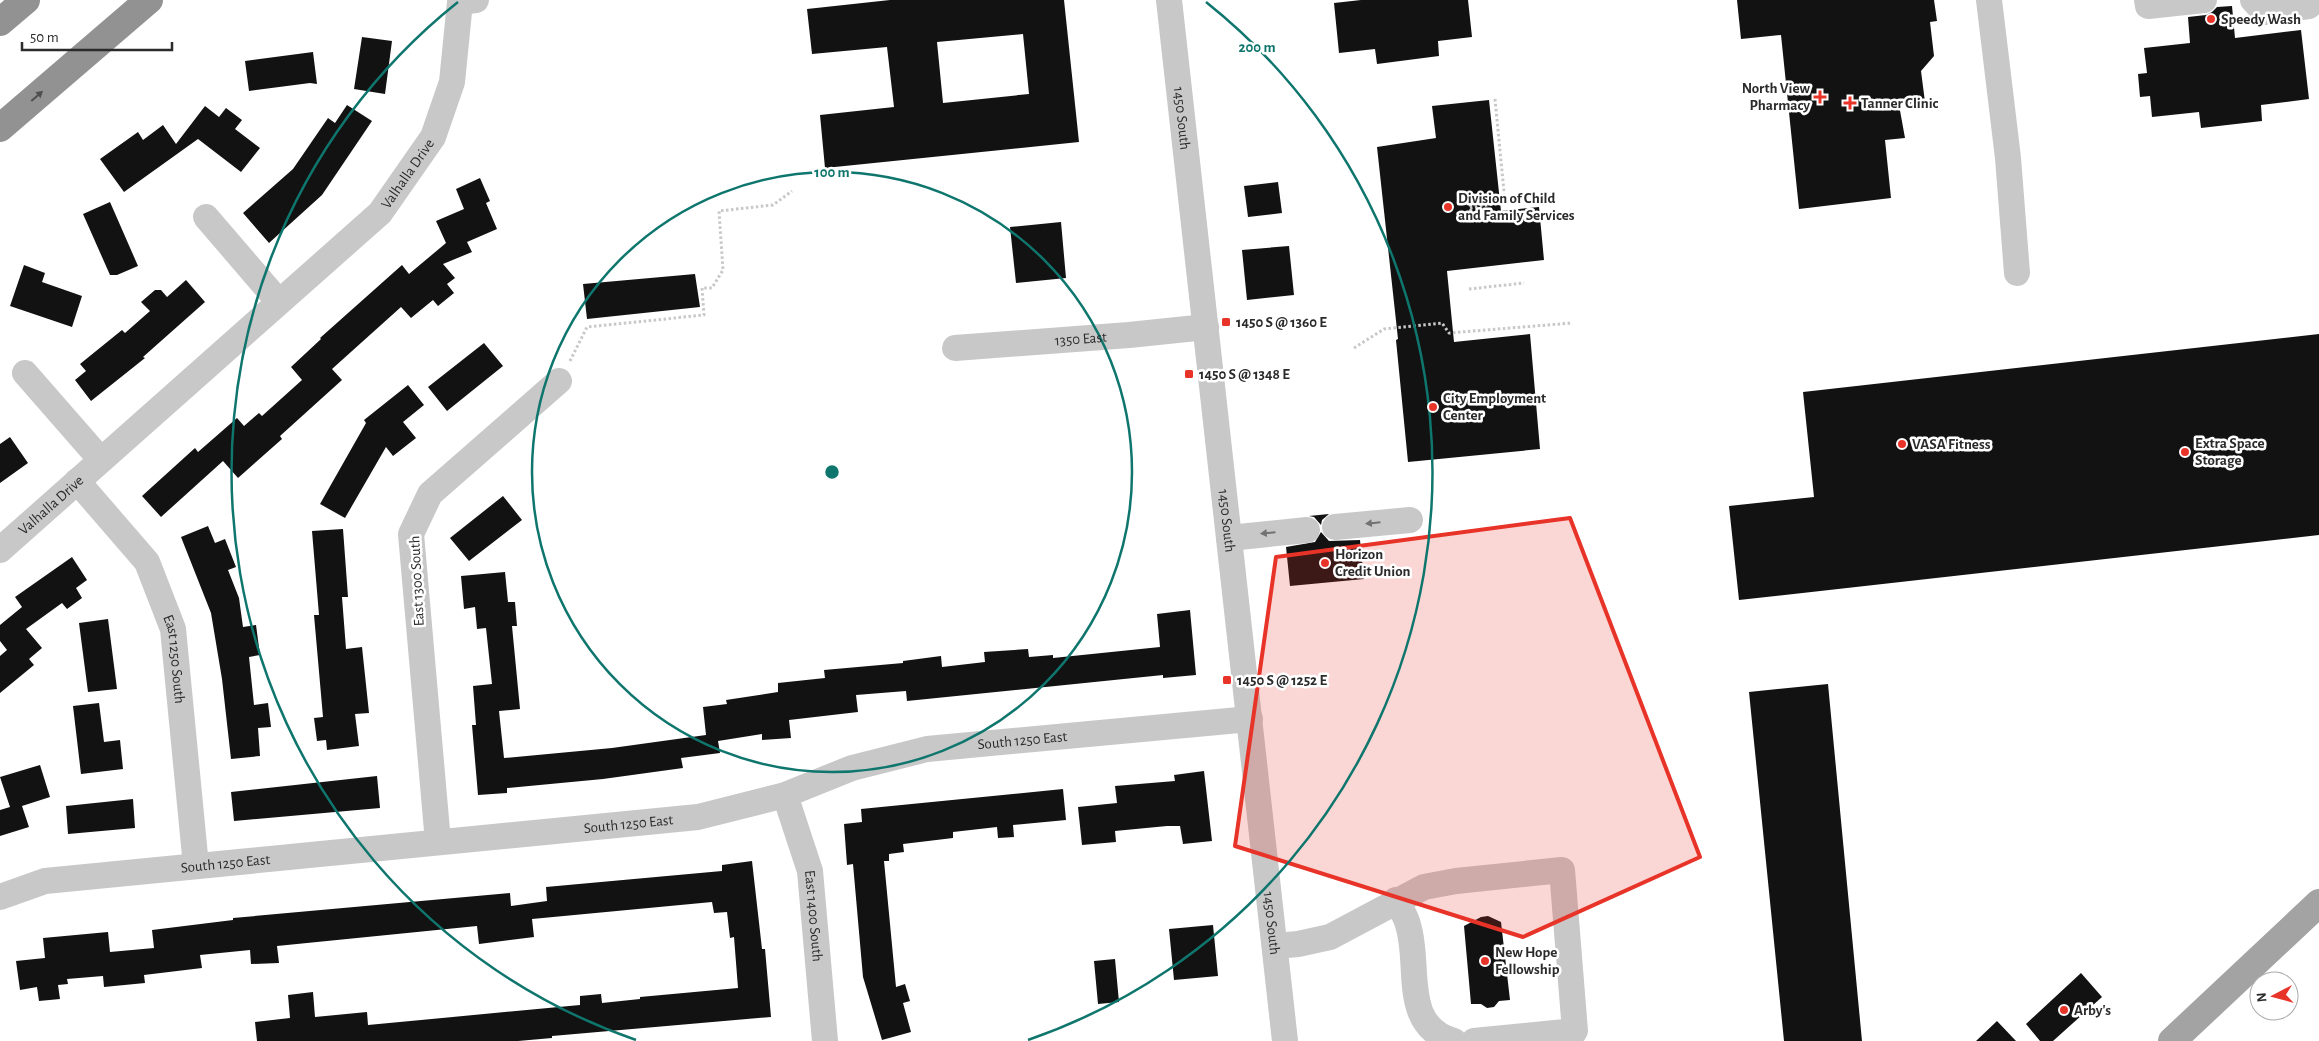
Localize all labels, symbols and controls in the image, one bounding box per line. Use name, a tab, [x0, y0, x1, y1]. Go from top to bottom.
place label: Speedy Wash	[2221, 12, 2301, 27]
marker: Speedy Wash	[2205, 13, 2217, 25]
scale bar	[22, 20, 172, 52]
text: 50 m	[30, 30, 59, 45]
text: 200 m	[1238, 40, 1276, 55]
place label: North View Pharmacy	[1742, 81, 1811, 113]
street label: 1450 South	[1171, 86, 1193, 151]
one-way arrow	[30, 91, 43, 102]
marker: North View Pharmacy	[1814, 91, 1826, 103]
marker: Tanner Clinic	[1843, 96, 1857, 110]
place label: Tanner Clinic	[1861, 96, 1939, 111]
street label: Valhalla Drive	[378, 136, 437, 211]
text: 100 m	[814, 165, 850, 180]
place label: Division of Child and Family Services	[1458, 191, 1575, 223]
marker: Division of Child and Family Services	[1442, 201, 1454, 213]
place label: 1450 S @ 1360 E	[1236, 315, 1327, 330]
marker: 1450 S @ 1360 E	[1220, 316, 1232, 328]
street label: 1350 East	[1054, 329, 1107, 348]
place label: 1450 S @ 1348 E	[1199, 367, 1290, 382]
marker: 1450 S @ 1348 E	[1183, 368, 1195, 380]
place label: City Employment Center	[1443, 391, 1546, 423]
marker: City Employment Center	[1427, 401, 1439, 413]
place label: Extra Space Storage	[2195, 436, 2264, 468]
place label: VASA Fitness	[1912, 437, 1991, 452]
marker: VASA Fitness	[1896, 438, 1908, 450]
marker: Extra Space Storage	[2179, 446, 2191, 458]
centre of rings	[823, 463, 841, 481]
street label: Valhalla Drive	[16, 472, 86, 537]
street label: 1450 South	[1216, 488, 1238, 553]
one-way arrow	[1365, 520, 1381, 528]
one-way arrow	[1260, 529, 1276, 537]
street label: East 1300 South	[407, 535, 427, 627]
place label: Horizon Credit Union	[1335, 547, 1410, 579]
marker: Horizon Credit Union	[1319, 557, 1331, 569]
street label: East 1250 South	[161, 612, 188, 704]
place label: 1450 S @ 1252 E	[1237, 673, 1327, 688]
marker: 1450 S @ 1252 E	[1221, 674, 1233, 686]
street label: South 1250 East	[977, 729, 1068, 752]
street label: South 1250 East	[583, 812, 674, 836]
street label: South 1250 East	[180, 851, 271, 875]
street label: East 1400 South	[802, 869, 825, 962]
street label: 1450 South	[1261, 891, 1283, 956]
place label: New Hope Fellowship	[1495, 945, 1560, 977]
marker: New Hope Fellowship	[1479, 955, 1491, 967]
north arrow	[2249, 971, 2299, 1021]
text: N	[2255, 992, 2270, 1003]
place label: Arby's	[2074, 1003, 2111, 1018]
marker: Arby's	[2058, 1004, 2070, 1016]

